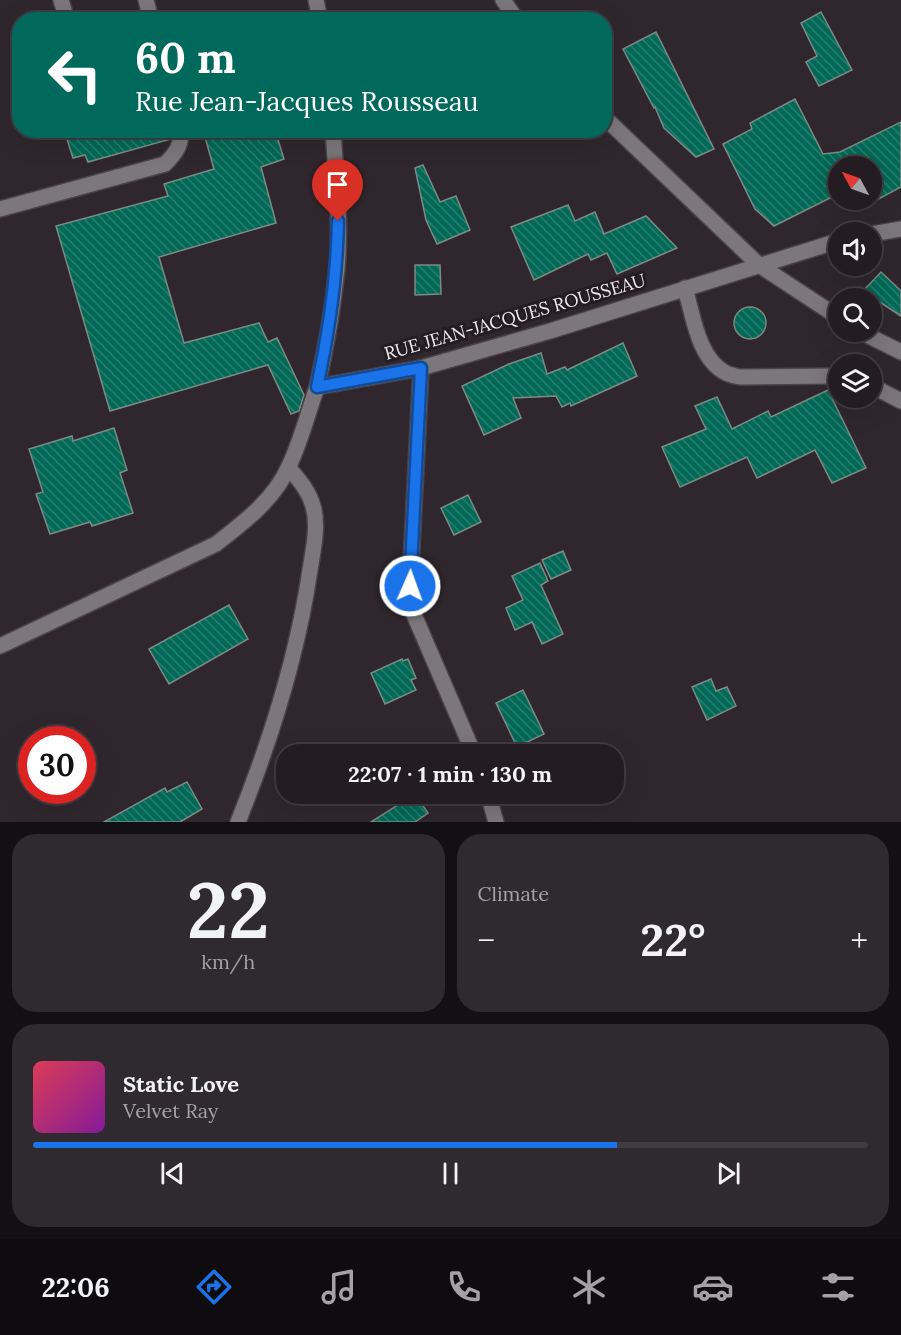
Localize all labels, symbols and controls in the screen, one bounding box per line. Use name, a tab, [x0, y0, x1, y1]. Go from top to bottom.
text: 60 m	[135, 31, 236, 85]
icon: left	[36, 36, 114, 114]
text: Rue Jean-Jacques Rousseau	[135, 84, 479, 118]
north arrow	[828, 156, 882, 210]
map controls	[828, 156, 882, 408]
pin	[312, 159, 363, 221]
icon: arrive	[321, 168, 354, 201]
button: sound	[828, 222, 882, 276]
street label: RUE JEAN-JACQUES ROUSSEAU	[382, 268, 648, 365]
button: search	[828, 288, 882, 342]
button: layers	[828, 354, 882, 408]
position arrow	[378, 554, 442, 618]
speed limit sign: 30	[18, 726, 96, 804]
text: 22:07 · 1 min · 130 m	[348, 760, 552, 788]
text: 22	[187, 860, 270, 959]
text: Climate	[478, 881, 549, 906]
text: 22°	[640, 911, 705, 968]
text: −	[478, 919, 495, 961]
text: +	[850, 919, 868, 961]
text: km/h	[201, 949, 255, 974]
text: Static Love	[123, 1070, 239, 1098]
text: Velvet Ray	[123, 1098, 218, 1123]
icon: previous	[156, 1157, 189, 1190]
icon: pause	[434, 1157, 467, 1190]
icon: next	[712, 1157, 745, 1190]
icon: directions	[193, 1266, 235, 1308]
icon: music	[318, 1266, 360, 1308]
icon: phone	[443, 1266, 485, 1308]
icon: climate	[568, 1266, 610, 1308]
icon: car	[692, 1266, 734, 1308]
icon: filters	[817, 1266, 859, 1308]
text: 22:06	[41, 1270, 110, 1304]

